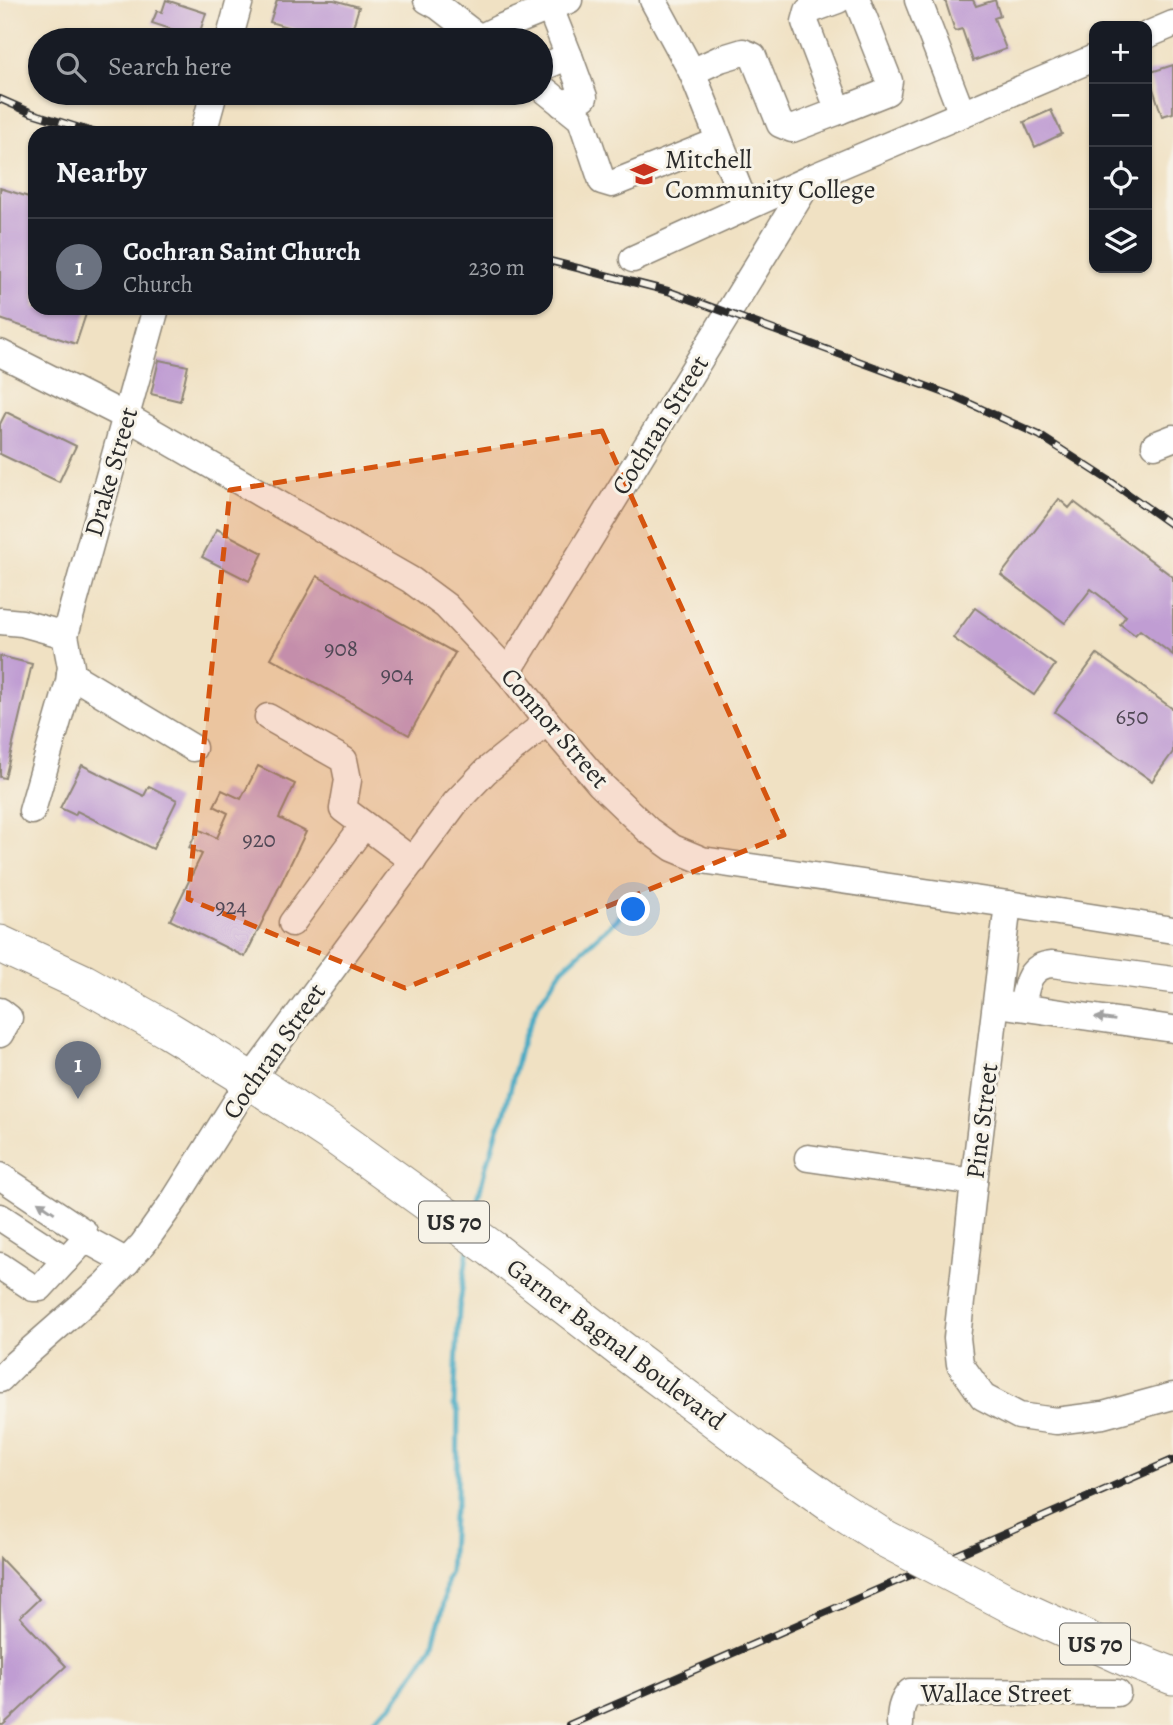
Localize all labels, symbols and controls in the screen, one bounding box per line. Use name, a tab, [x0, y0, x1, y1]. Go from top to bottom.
map controls	[1089, 21, 1152, 273]
button: +	[1089, 21, 1152, 84]
search box	[28, 28, 553, 105]
icon: search	[52, 48, 90, 86]
text: Search here	[108, 49, 232, 84]
button: −	[1089, 84, 1152, 147]
place label: Mitchell Community College	[665, 142, 875, 207]
button: locate	[1089, 147, 1152, 210]
text: Nearby	[56, 152, 147, 192]
school or university icon: Mitchell Community College	[629, 159, 659, 189]
button: layers	[1089, 210, 1152, 273]
text: Cochran Saint Church	[123, 234, 361, 269]
text: 1	[75, 252, 83, 283]
text: 230 m	[469, 252, 525, 283]
text: Church	[123, 269, 193, 300]
street label: Cochran Street	[603, 348, 717, 502]
street label: Drake Street	[76, 403, 146, 541]
house number: 908	[324, 633, 358, 664]
house number: 904	[380, 659, 414, 690]
street label: Connor Street	[493, 660, 617, 796]
house number: 650	[1116, 701, 1148, 732]
house number: 920	[242, 824, 276, 855]
house number: 924	[215, 891, 247, 922]
your location	[616, 892, 650, 926]
street label: Cochran Street	[214, 976, 334, 1126]
one-way arrow	[1094, 1013, 1116, 1024]
pin: 1	[55, 1041, 101, 1099]
street label: Pine Street	[958, 1061, 1007, 1181]
one-way arrow	[36, 1200, 55, 1213]
road number: US 70	[419, 1202, 489, 1242]
street label: Garner Bagnal Boulevard	[499, 1250, 733, 1438]
road number: US 70	[1060, 1624, 1130, 1664]
street label: Wallace Street	[920, 1676, 1072, 1711]

